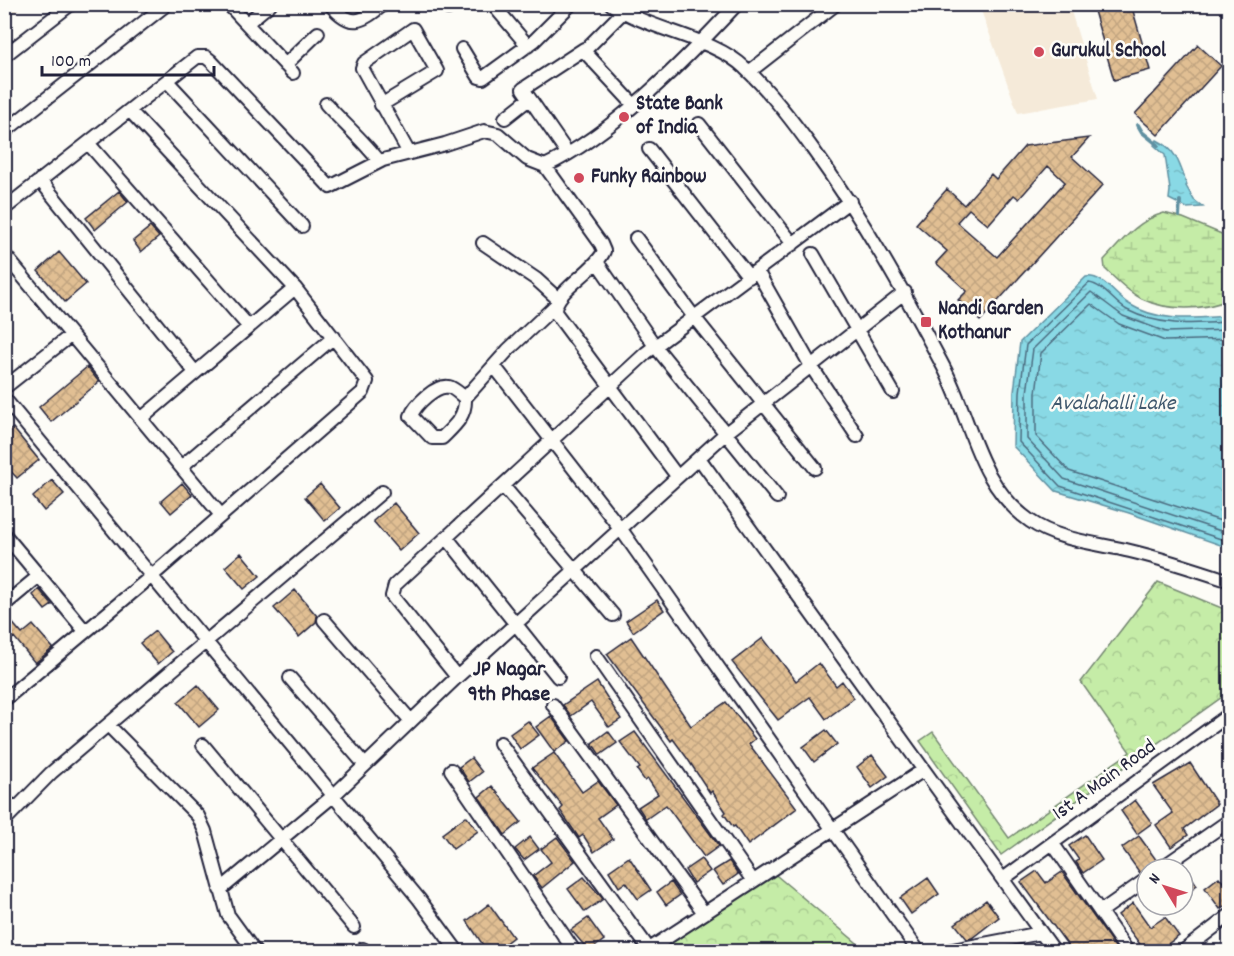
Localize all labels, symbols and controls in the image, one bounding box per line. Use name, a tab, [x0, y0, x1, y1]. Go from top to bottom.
place label: Gurukul School	[1051, 37, 1167, 67]
scale bar	[42, 39, 214, 77]
marker: Gurukul School	[1032, 45, 1046, 59]
text: 100 m	[51, 50, 91, 75]
place label: State Bank of India	[636, 90, 723, 144]
marker: State Bank of India	[617, 110, 631, 124]
place label: Funky Rainbow	[591, 163, 707, 193]
marker: Funky Rainbow	[572, 171, 586, 185]
place label: Nandi Garden Kothanur	[938, 295, 1044, 349]
marker: Nandi Garden Kothanur	[919, 315, 933, 329]
water label: Avalahalli Lake	[1050, 389, 1177, 420]
district label: JP Nagar 9th Phase	[468, 655, 551, 711]
street label: 1st A Main Road	[1047, 733, 1163, 829]
north arrow	[1135, 857, 1195, 917]
text: N	[1144, 869, 1167, 889]

